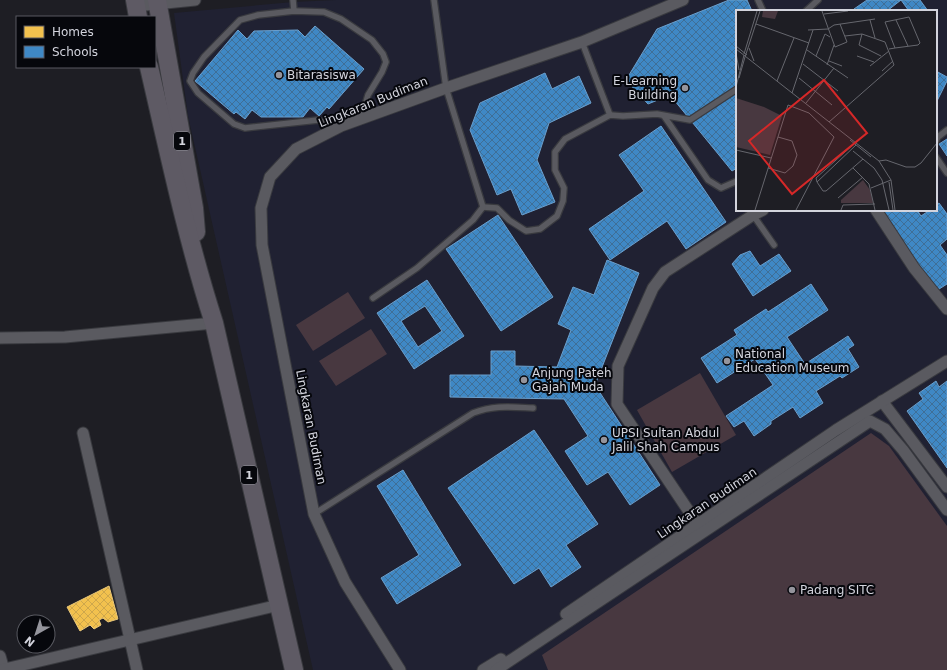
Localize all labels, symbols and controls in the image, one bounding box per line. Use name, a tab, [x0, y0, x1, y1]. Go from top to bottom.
inset map	[736, 10, 937, 211]
legend	[16, 16, 156, 68]
text: Homes	[52, 25, 94, 39]
text: Schools	[52, 45, 98, 59]
place label: Bitarasiswa	[287, 68, 356, 82]
marker: Bitarasiswa	[274, 70, 284, 80]
street label: Lingkaran Budiman	[316, 74, 430, 130]
place label: E-Learning Building	[613, 74, 677, 102]
marker: E-Learning Building	[680, 83, 690, 93]
road number: 1	[174, 132, 190, 150]
place label: National Education Museum	[735, 347, 849, 375]
marker: National Education Museum	[722, 356, 732, 366]
place label: Anjung Pateh Gajah Muda	[532, 366, 612, 394]
street label: Lingkaran Budiman	[293, 368, 329, 486]
marker: Anjung Pateh Gajah Muda	[519, 375, 529, 385]
place label: UPSI Sultan Abdul Jalil Shah Campus	[611, 426, 720, 454]
marker: UPSI Sultan Abdul Jalil Shah Campus	[599, 435, 609, 445]
street label: Lingkaran Budiman	[655, 465, 759, 541]
road number: 1	[241, 466, 257, 484]
place label: Padang SITC	[800, 583, 874, 597]
marker: Padang SITC	[787, 585, 797, 595]
north arrow	[16, 614, 56, 654]
text: N	[22, 633, 38, 649]

